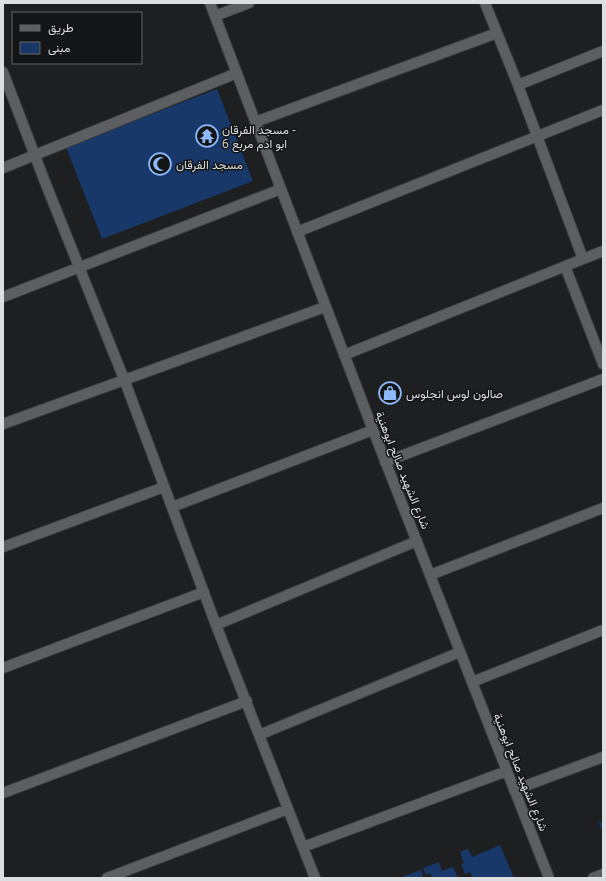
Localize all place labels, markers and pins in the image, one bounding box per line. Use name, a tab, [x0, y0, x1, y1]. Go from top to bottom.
place label: مسجد الفرقان - ابو ادم مربع 6	[222, 121, 296, 153]
temple icon: مسجد الفرقان - ابو ادم مربع 6	[194, 123, 220, 149]
mosque icon: مسجد الفرقان	[147, 151, 173, 177]
place label: مسجد الفرقان	[176, 156, 243, 173]
shop icon: صالون لوس انجلوس	[377, 380, 403, 406]
place label: صالون لوس انجلوس	[406, 385, 503, 402]

